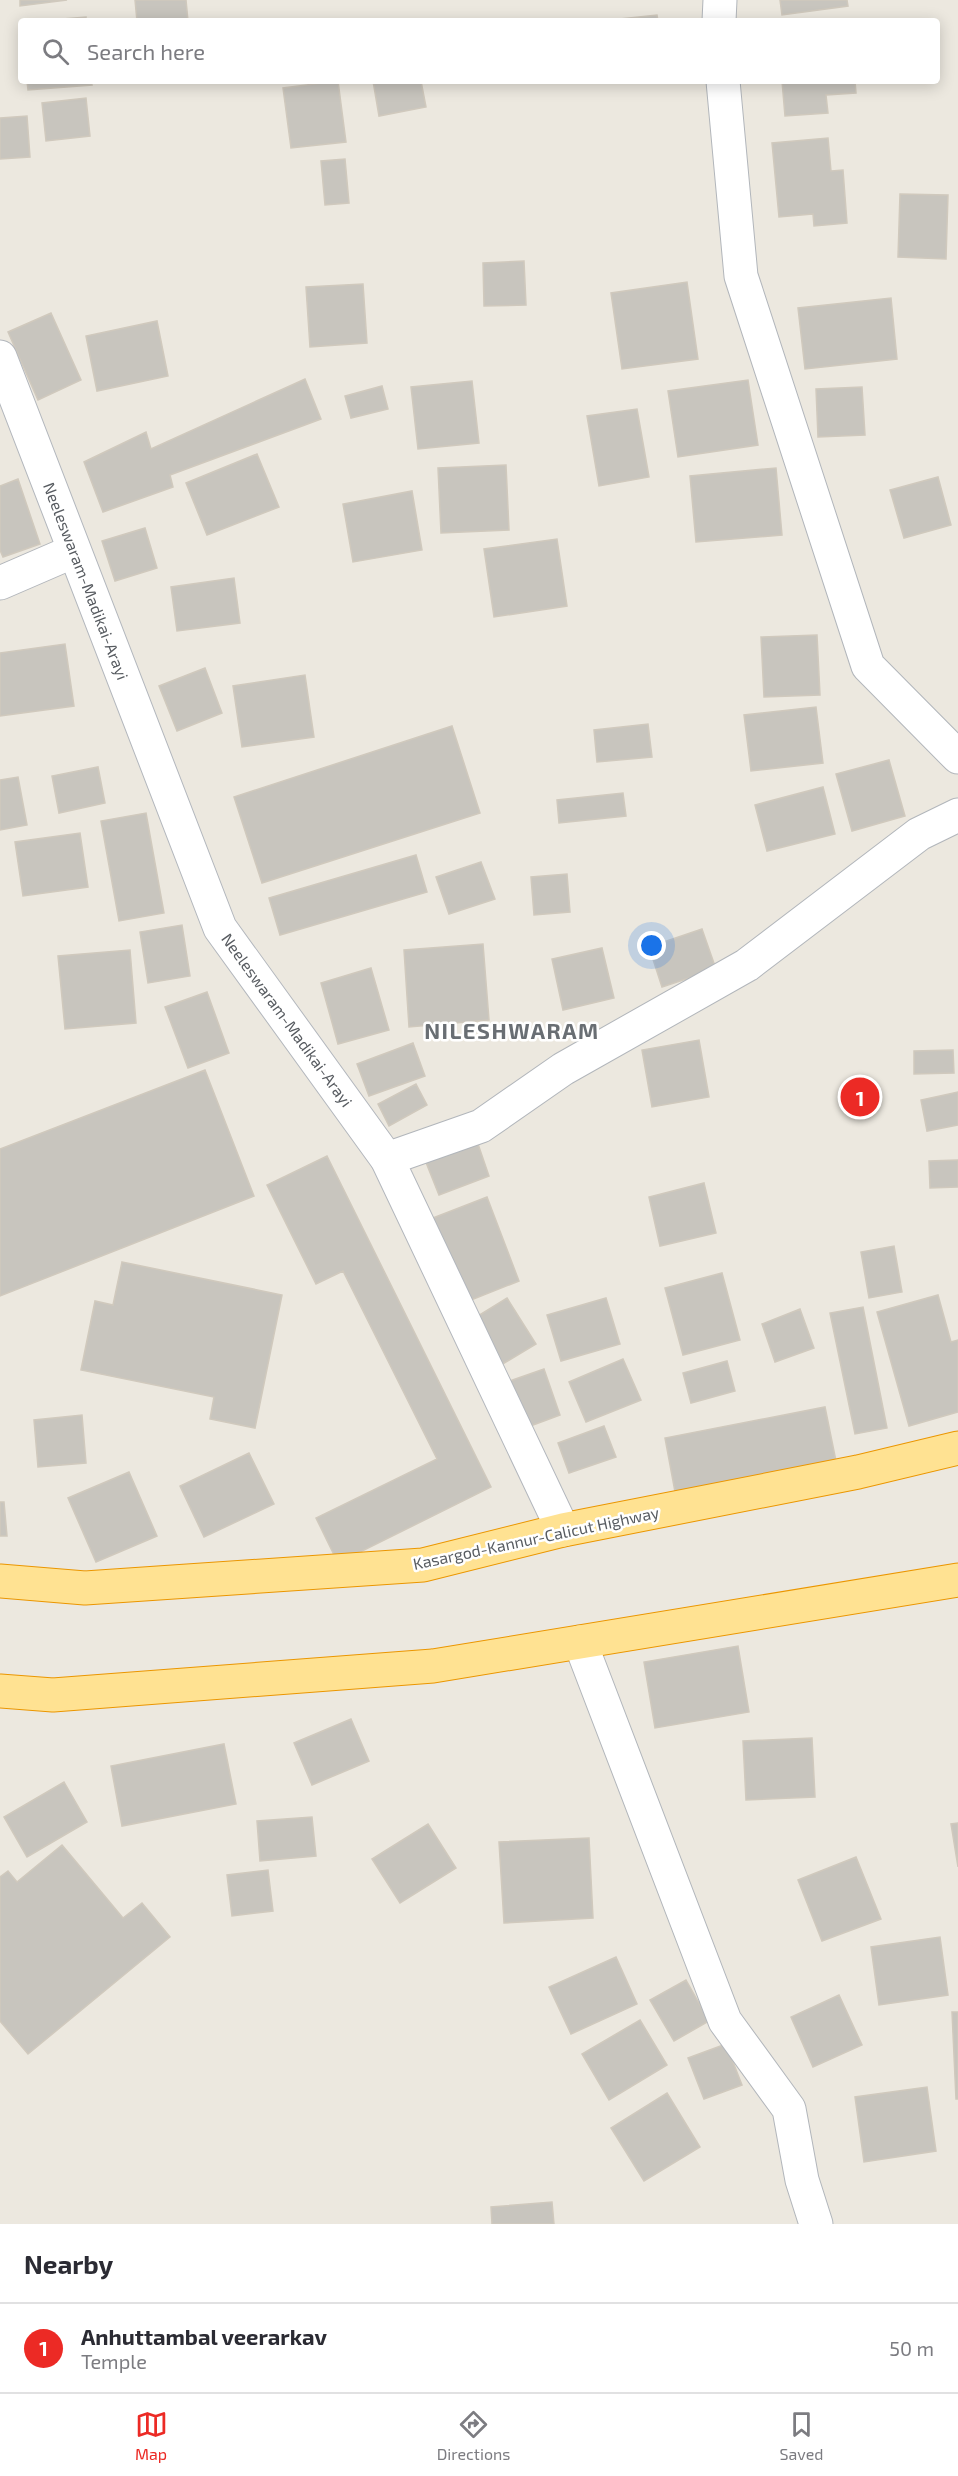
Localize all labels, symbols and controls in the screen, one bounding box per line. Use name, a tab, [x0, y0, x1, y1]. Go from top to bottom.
search box	[18, 18, 940, 84]
icon: search	[39, 35, 72, 68]
text: Search here	[87, 38, 205, 64]
street label: Neeleswaram-Madikai-Arayi	[40, 479, 133, 682]
street label: Neeleswaram-Madikai-Arayi	[218, 929, 357, 1110]
your location	[637, 931, 666, 960]
district label: NILESHWARAM	[424, 1017, 600, 1043]
pin: 1	[840, 1074, 880, 1120]
street label: Kasargod-Kannur-Calicut Highway	[411, 1502, 661, 1573]
text: Nearby	[24, 2248, 113, 2279]
text: Anhuttambal veerarkav	[81, 2323, 327, 2349]
text: 1	[39, 2336, 48, 2360]
text: 50 m	[889, 2336, 934, 2360]
text: Temple	[81, 2349, 147, 2373]
tab: Map	[135, 2408, 168, 2463]
tab: Directions	[437, 2408, 510, 2463]
tab: Saved	[780, 2408, 823, 2463]

